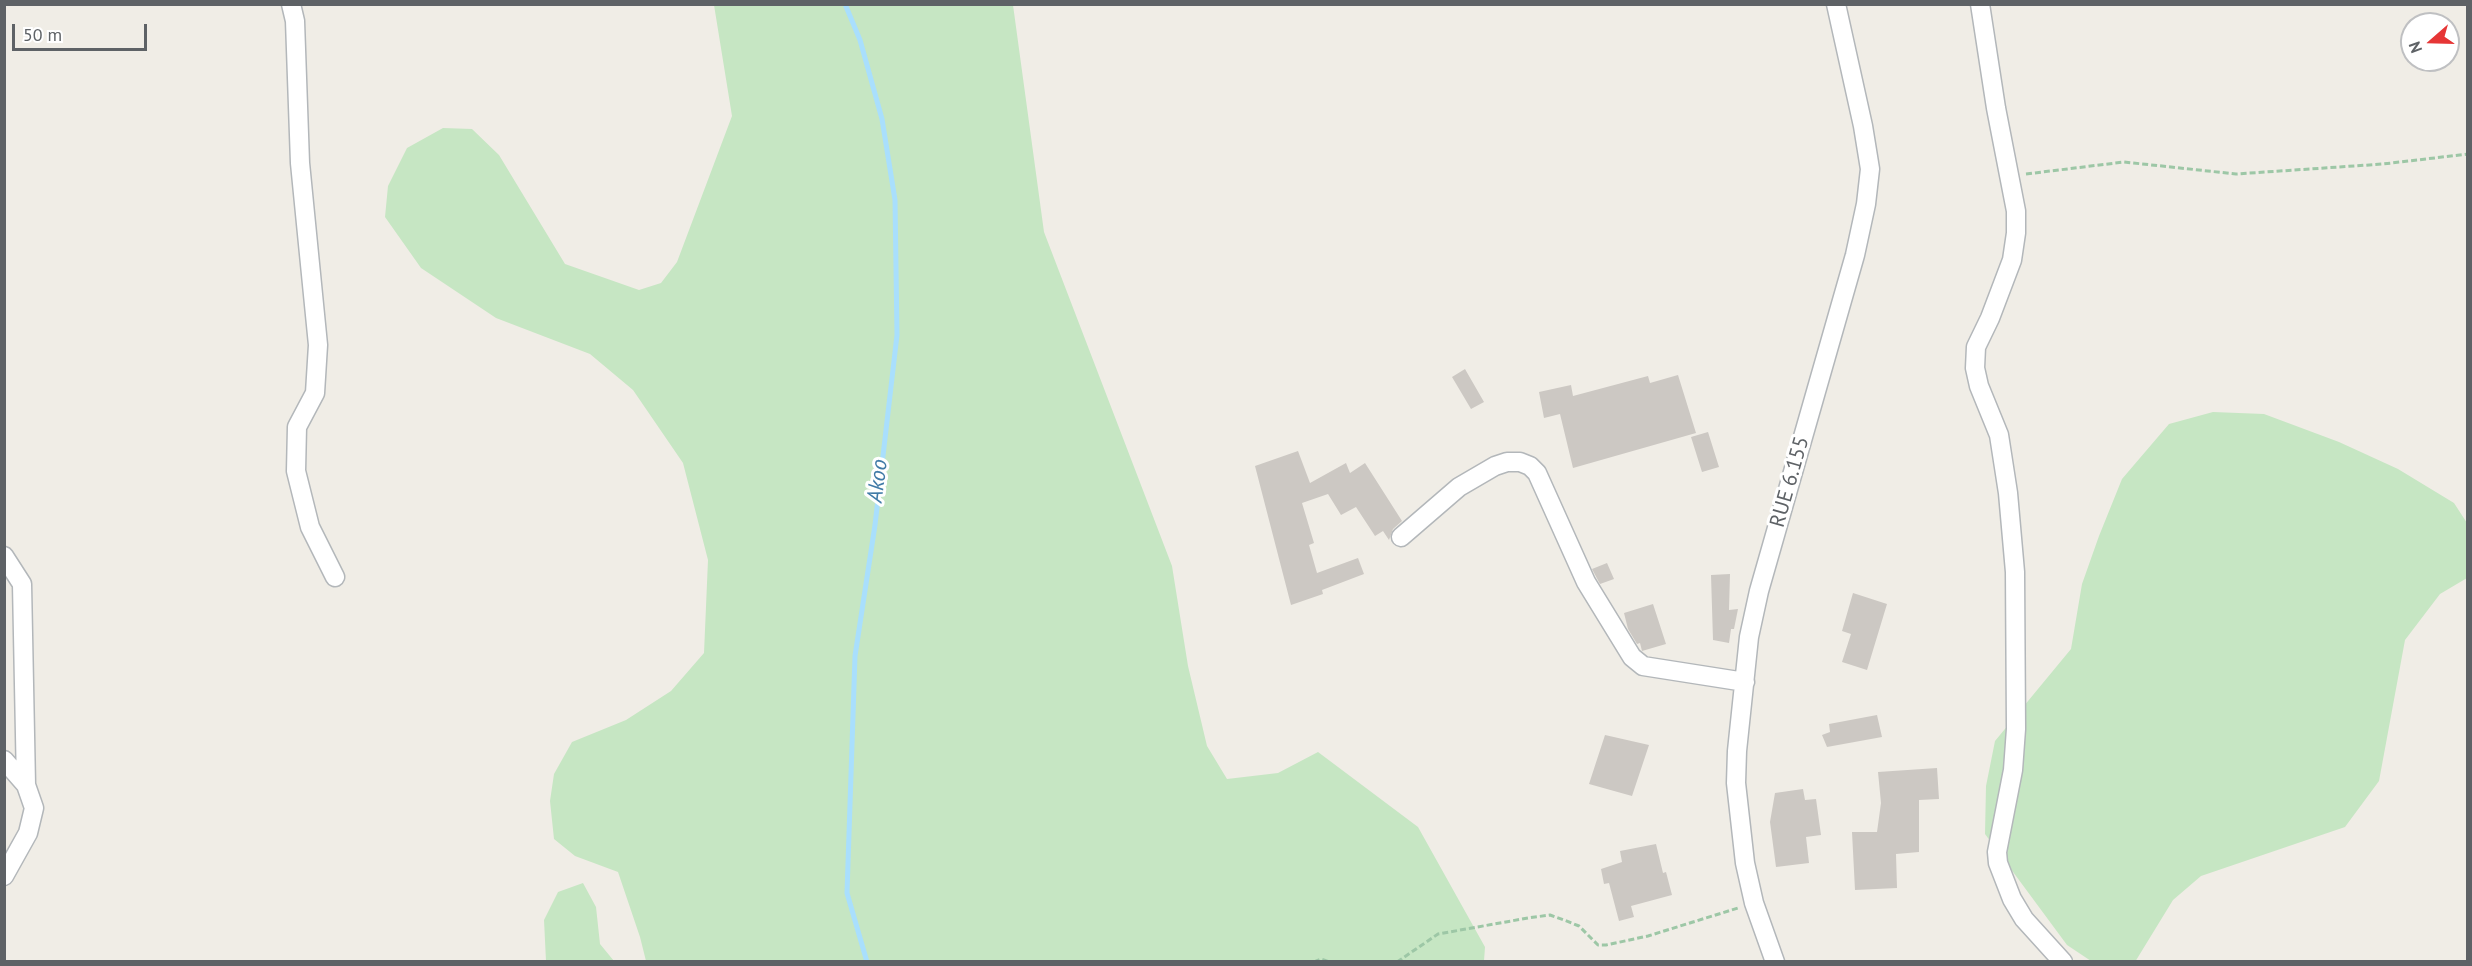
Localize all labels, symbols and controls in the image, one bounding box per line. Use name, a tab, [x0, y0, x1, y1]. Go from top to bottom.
scale bar	[15, 12, 150, 50]
north arrow	[2400, 12, 2460, 72]
text: 50 m	[23, 23, 62, 46]
text: N	[2404, 39, 2426, 56]
street label: RUE 6.155	[1765, 434, 1815, 530]
water label: Akoo	[862, 458, 894, 504]

